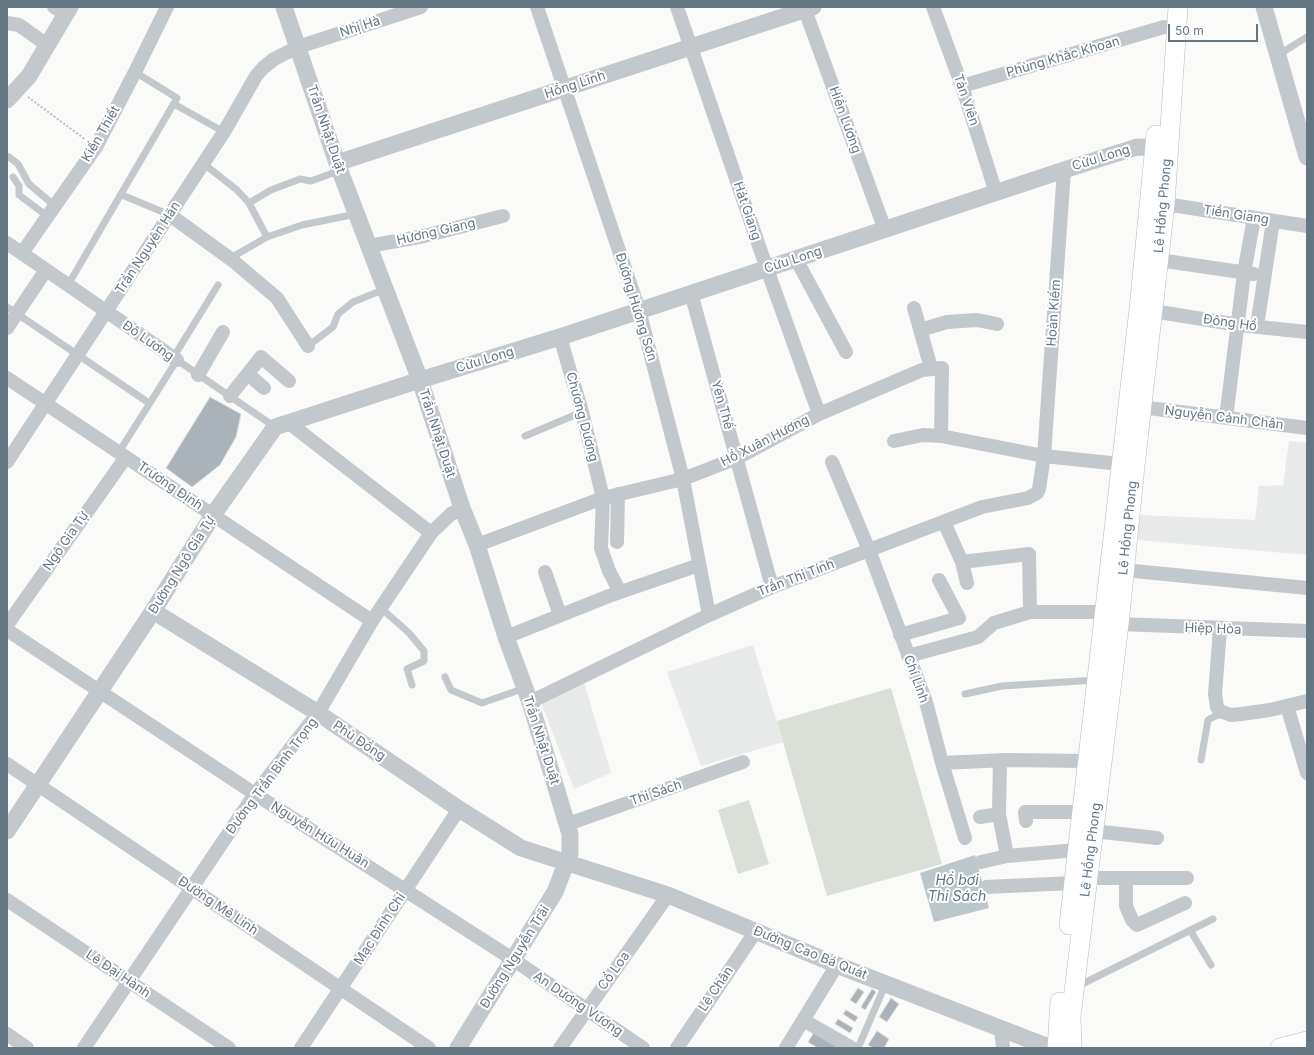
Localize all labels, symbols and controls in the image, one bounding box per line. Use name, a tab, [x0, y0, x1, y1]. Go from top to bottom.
street label: Nhị Hà	[338, 13, 382, 41]
scale bar	[1170, 16, 1260, 42]
text: 50 m	[1175, 23, 1204, 38]
street label: Phùng Khắc Khoan	[1005, 33, 1121, 81]
street label: Hồng Lĩnh	[543, 68, 607, 102]
street label: Tản Viên	[950, 72, 982, 128]
street label: Trần Nhật Duật	[304, 83, 348, 175]
street label: Hiền Lương	[826, 84, 864, 156]
street label: Kiến Thiết	[79, 103, 123, 165]
street label: Cửu Long	[1070, 142, 1132, 174]
street label: Lê Hồng Phong	[1151, 158, 1175, 254]
street label: Hát Giang	[730, 180, 764, 242]
street label: Trần Nguyên Hãn	[112, 199, 184, 297]
street label: Tiền Giang	[1202, 202, 1270, 228]
street label: Hương Giang	[395, 215, 477, 249]
street label: Cửu Long	[762, 243, 824, 277]
street label: Đường Hương Sơn	[612, 251, 660, 363]
street label: Hoàn Kiếm	[1044, 279, 1064, 347]
street label: Đông Hồ	[1202, 312, 1258, 334]
street label: Đô Lương	[119, 318, 177, 364]
street label: Cửu Long	[454, 344, 516, 376]
street label: Chương Dương	[563, 370, 601, 464]
street label: Yên Thế	[708, 379, 736, 431]
street label: Trần Nhật Duật	[415, 387, 459, 479]
street label: Nguyễn Cảnh Chân	[1164, 403, 1284, 433]
street label: Hồ Xuân Hương	[718, 412, 812, 470]
street label: Trương Định	[134, 459, 206, 513]
street label: Lê Hồng Phong	[1115, 480, 1141, 576]
street label: Ngô Gia Tự	[40, 508, 92, 574]
street label: Đường Ngô Gia Tự	[146, 513, 218, 617]
street label: Trần Thị Tính	[755, 556, 837, 600]
street label: Hiệp Hòa	[1184, 620, 1242, 638]
street label: Chí Linh	[900, 653, 932, 705]
street label: Trần Nhật Duật	[519, 694, 563, 786]
street label: Đường Trần Bình Trọng	[223, 715, 321, 837]
street label: Phù Đổng	[330, 718, 388, 764]
street label: Thi Sách	[628, 777, 684, 809]
street label: Nguyễn Hữu Huân	[268, 798, 372, 872]
street label: Lê Hồng Phong	[1077, 802, 1105, 898]
water label: Hồ bơi Thi Sách	[928, 873, 986, 906]
street label: Đường Mê Linh	[175, 874, 261, 938]
street label: Mạc Đĩnh Chi	[351, 890, 409, 968]
street label: Đường Nguyễn Trãi	[477, 903, 553, 1011]
street label: Đường Cao Bá Quát	[751, 923, 869, 983]
street label: Lê Đại Hành	[83, 947, 153, 1001]
street label: Cổ Loa	[595, 949, 633, 993]
street label: Lê Chân	[695, 964, 737, 1014]
street label: An Dương Vương	[530, 968, 626, 1040]

